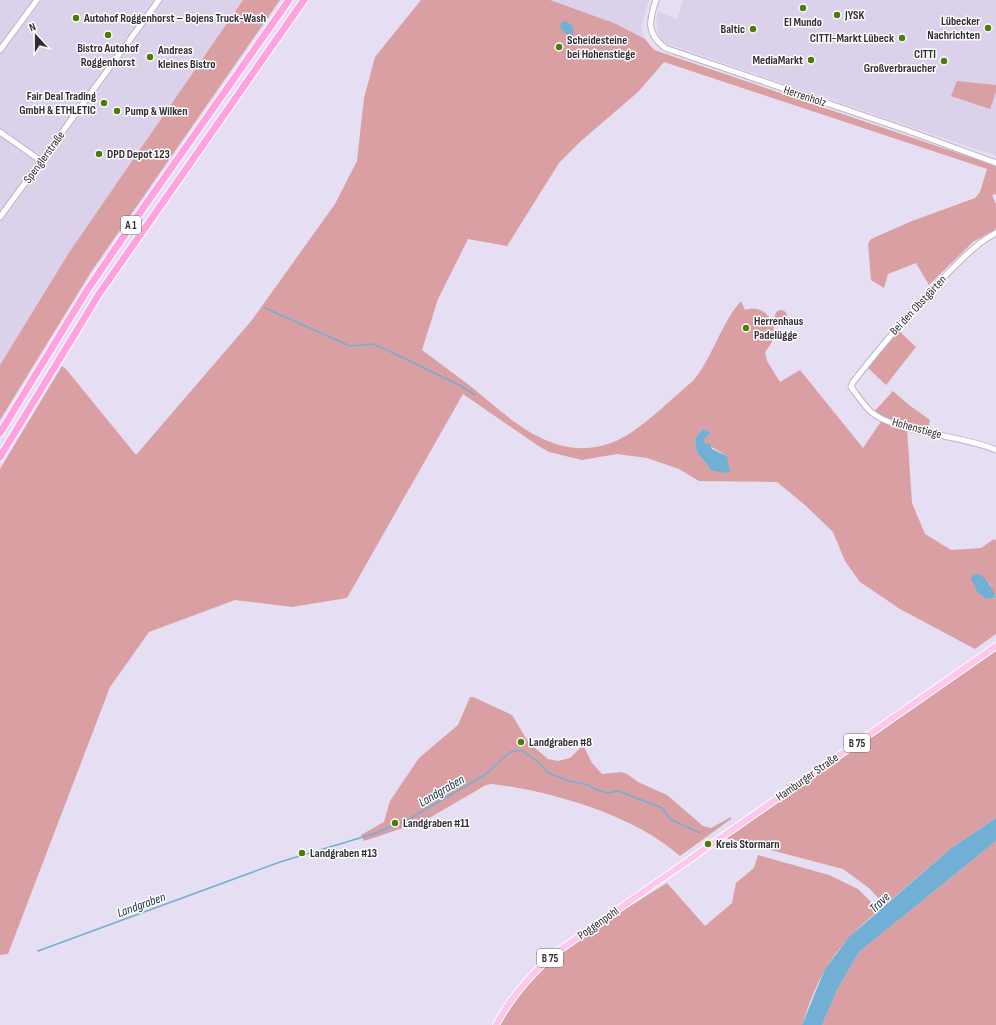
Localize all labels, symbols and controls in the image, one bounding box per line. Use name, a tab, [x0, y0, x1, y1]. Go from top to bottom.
marker: El Mundo	[798, 3, 808, 13]
place label: JYSK	[844, 8, 865, 23]
marker: JYSK	[832, 10, 842, 20]
place label: Autohof Roggenhorst – Bojens Truck-Wash	[83, 11, 266, 26]
marker: Autohof Roggenhorst – Bojens Truck-Wash	[71, 13, 81, 23]
place label: Lübecker Nachrichten	[927, 14, 980, 43]
place label: El Mundo	[784, 15, 822, 30]
north arrow	[16, 16, 56, 56]
text: N	[28, 20, 38, 34]
place label: Baltic	[720, 22, 745, 37]
marker: Lübecker Nachrichten	[983, 23, 993, 33]
marker: Baltic	[748, 24, 758, 34]
marker: Bistro Autohof Roggenhorst	[103, 30, 113, 40]
place label: CITTI-Markt Lübeck	[810, 31, 894, 46]
place label: Scheidesteine bei Hohenstiege	[567, 33, 635, 62]
marker: CITTI-Markt Lübeck	[897, 33, 907, 43]
place label: Bistro Autohof Roggenhorst	[77, 41, 139, 70]
marker: Scheidesteine bei Hohenstiege	[554, 42, 564, 52]
place label: Andreas kleines Bistro	[157, 43, 216, 72]
place label: CITTI Großverbraucher	[864, 47, 936, 76]
marker: Andreas kleines Bistro	[145, 52, 155, 62]
place label: MediaMarkt	[752, 53, 803, 68]
marker: MediaMarkt	[806, 55, 816, 65]
marker: CITTI Großverbraucher	[939, 56, 949, 66]
street label: Herrenholz	[781, 83, 829, 111]
place label: Fair Deal Trading GmbH & ETHLETIC	[19, 89, 96, 118]
marker: Fair Deal Trading GmbH & ETHLETIC	[99, 98, 109, 108]
place label: Pump & Wilken	[125, 104, 188, 119]
marker: Pump & Wilken	[112, 106, 122, 116]
street label: Spenglerstraße	[20, 128, 68, 186]
place label: DPD Depot 123	[107, 147, 170, 162]
marker: DPD Depot 123	[94, 149, 104, 159]
road number: A 1	[121, 216, 141, 234]
street label: Bei den Obstgärten	[887, 272, 950, 338]
place label: Herrenhaus Padelügge	[754, 314, 804, 343]
marker: Herrenhaus Padelügge	[741, 323, 751, 333]
street label: Hohenstiege	[890, 415, 943, 442]
road number: B 75	[844, 734, 870, 752]
place label: Landgraben #8	[529, 735, 592, 750]
marker: Landgraben #8	[516, 737, 526, 747]
street label: Hamburger Straße	[773, 750, 842, 804]
water label: Landgraben	[416, 771, 468, 810]
place label: Landgraben #11	[403, 816, 470, 831]
marker: Landgraben #11	[390, 818, 400, 828]
place label: Kreis Stormarn	[716, 837, 780, 852]
marker: Kreis Stormarn	[703, 839, 713, 849]
place label: Landgraben #13	[310, 846, 377, 861]
marker: Landgraben #13	[297, 848, 307, 858]
water label: Landgraben	[115, 889, 168, 921]
water label: Trave	[866, 889, 893, 916]
street label: Poggenpohl	[575, 904, 622, 943]
road number: B 75	[537, 949, 563, 967]

